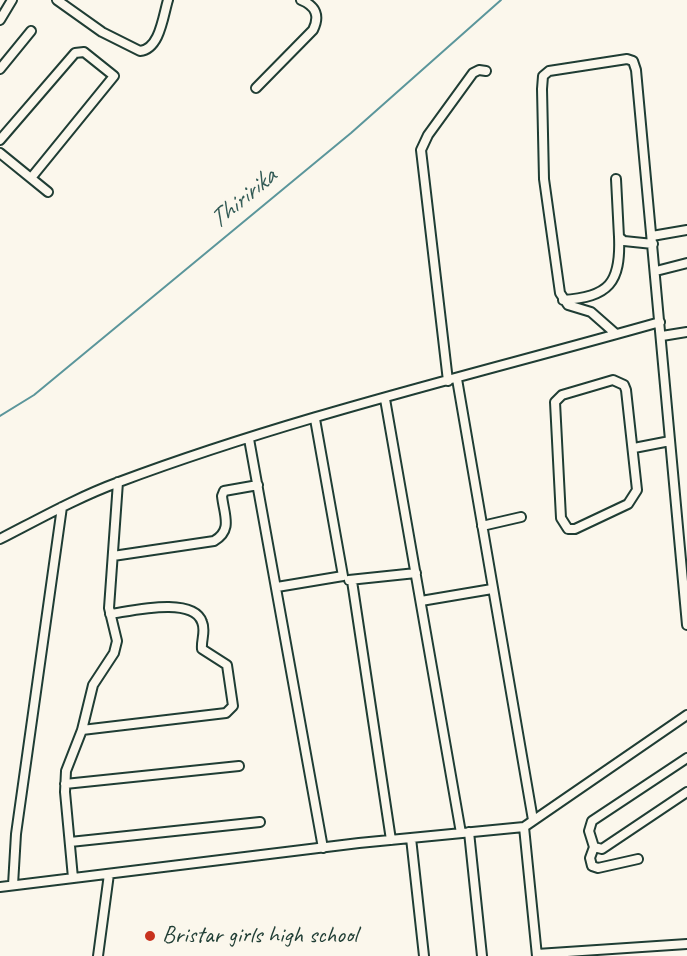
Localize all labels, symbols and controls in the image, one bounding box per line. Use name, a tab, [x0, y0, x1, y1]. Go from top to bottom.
water label: Thiririka	[203, 162, 283, 236]
place label: Bristar girls high school	[162, 922, 357, 950]
marker: Bristar girls high school	[143, 929, 157, 943]

